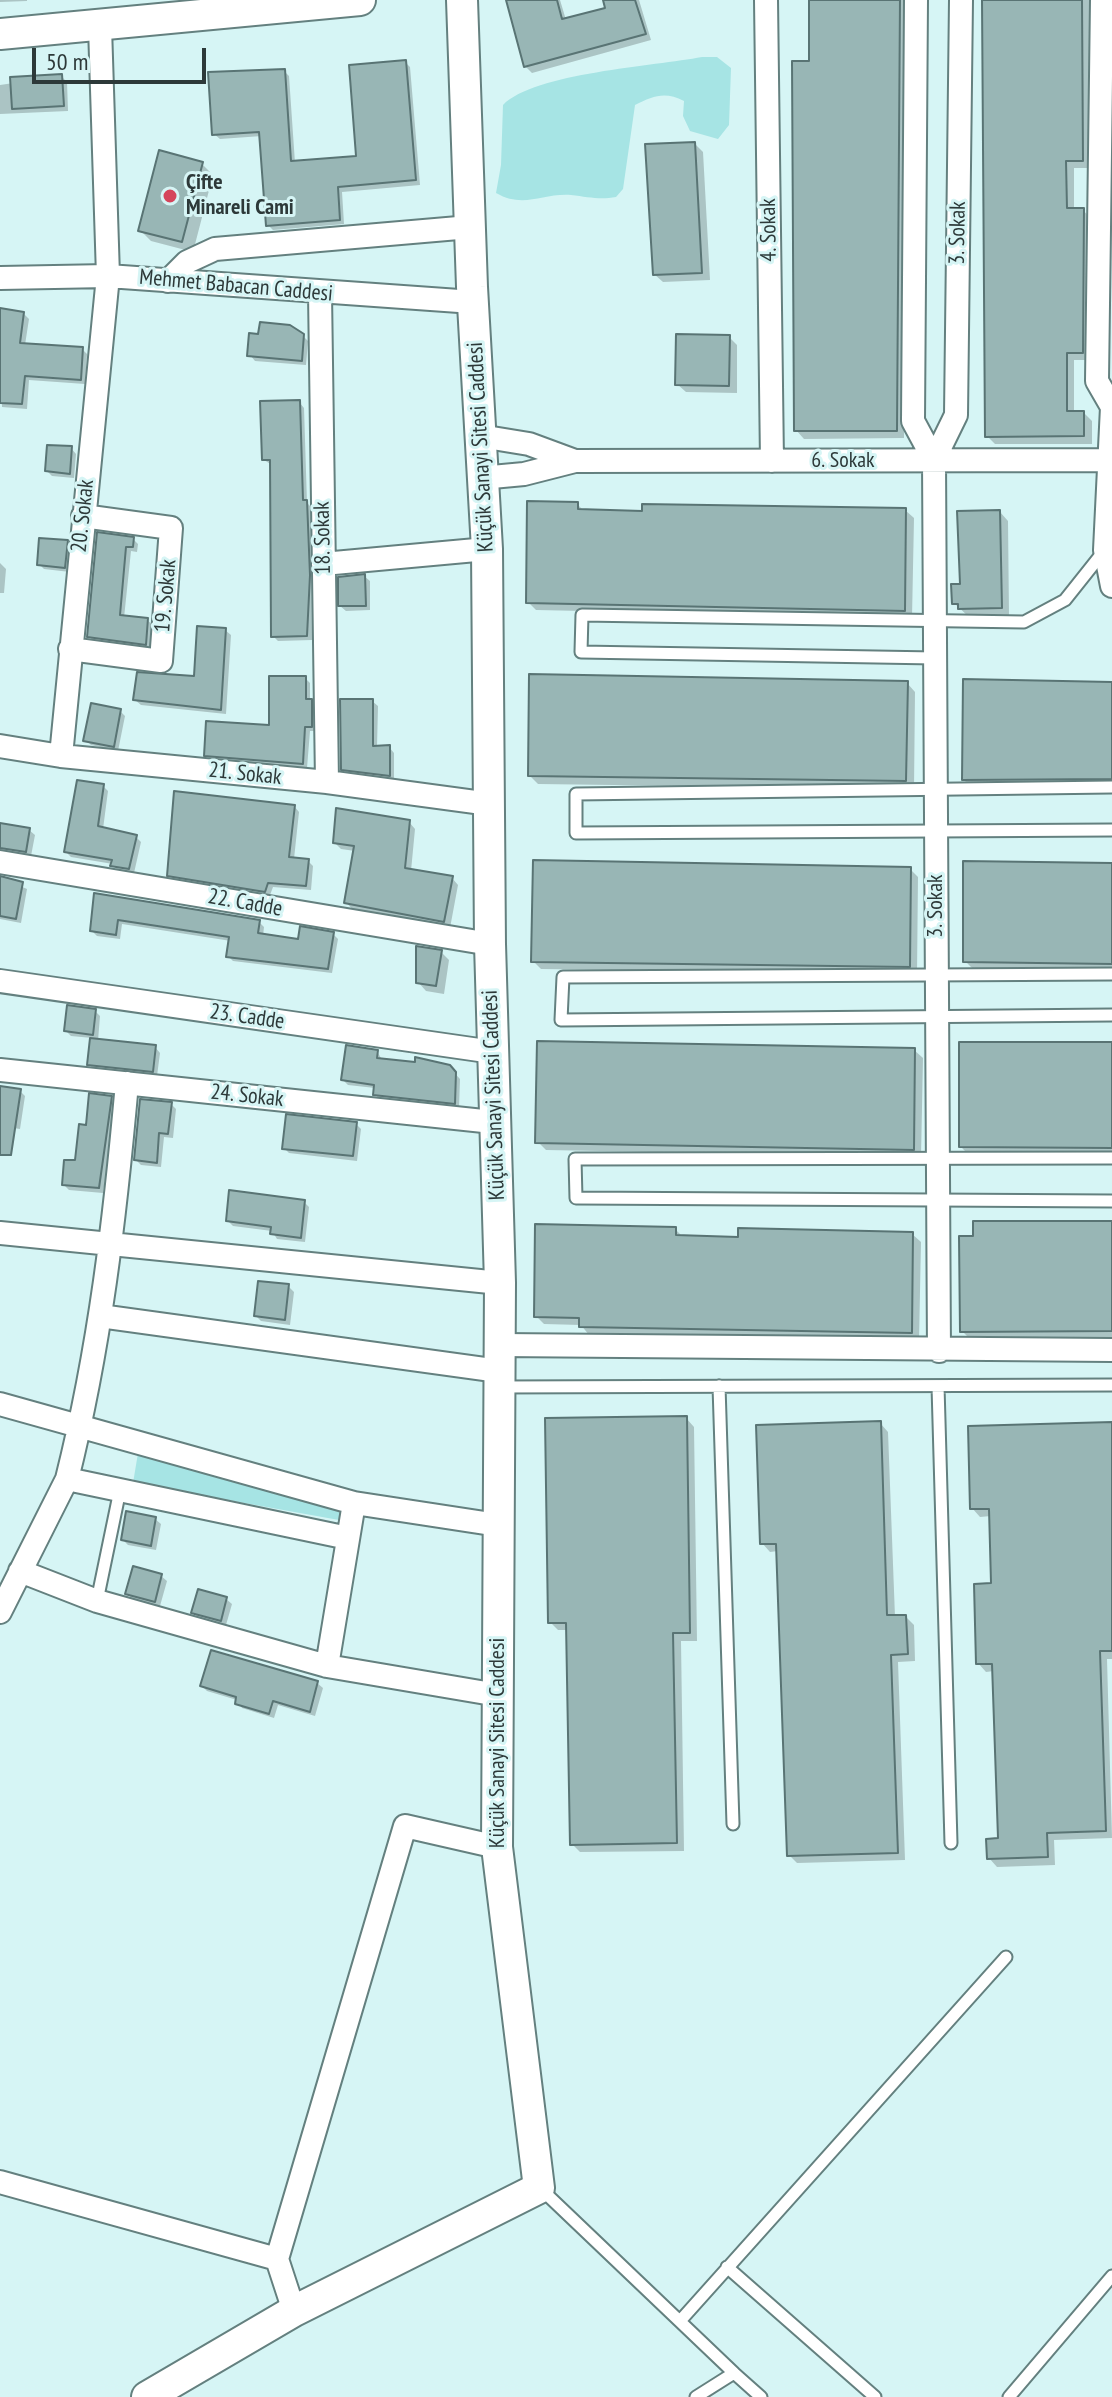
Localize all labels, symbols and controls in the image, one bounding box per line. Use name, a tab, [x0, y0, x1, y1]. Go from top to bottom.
scale bar	[36, 32, 210, 82]
text: 50 m	[46, 46, 88, 77]
place label: Çifte Minareli Cami	[186, 170, 294, 222]
marker: Çifte Minareli Cami	[161, 187, 179, 205]
street label: 4. Sokak	[755, 198, 783, 262]
street label: 3. Sokak	[944, 201, 972, 265]
street label: Mehmet Babacan Caddesi	[138, 264, 334, 308]
street label: Küçük Sanayi Sitesi Caddesi	[462, 341, 500, 553]
street label: 6. Sokak	[811, 448, 875, 474]
street label: 20. Sokak	[66, 478, 100, 554]
street label: 18. Sokak	[309, 501, 337, 575]
street label: 19. Sokak	[150, 558, 182, 634]
street label: 21. Sokak	[207, 757, 283, 791]
street label: 3. Sokak	[923, 874, 949, 938]
street label: 22. Cadde	[206, 883, 284, 923]
street label: Küçük Sanayi Sitesi Caddesi	[477, 989, 511, 1201]
street label: 23. Cadde	[208, 999, 286, 1035]
street label: 24. Sokak	[209, 1079, 285, 1113]
street label: Küçük Sanayi Sitesi Caddesi	[485, 1638, 511, 1848]

